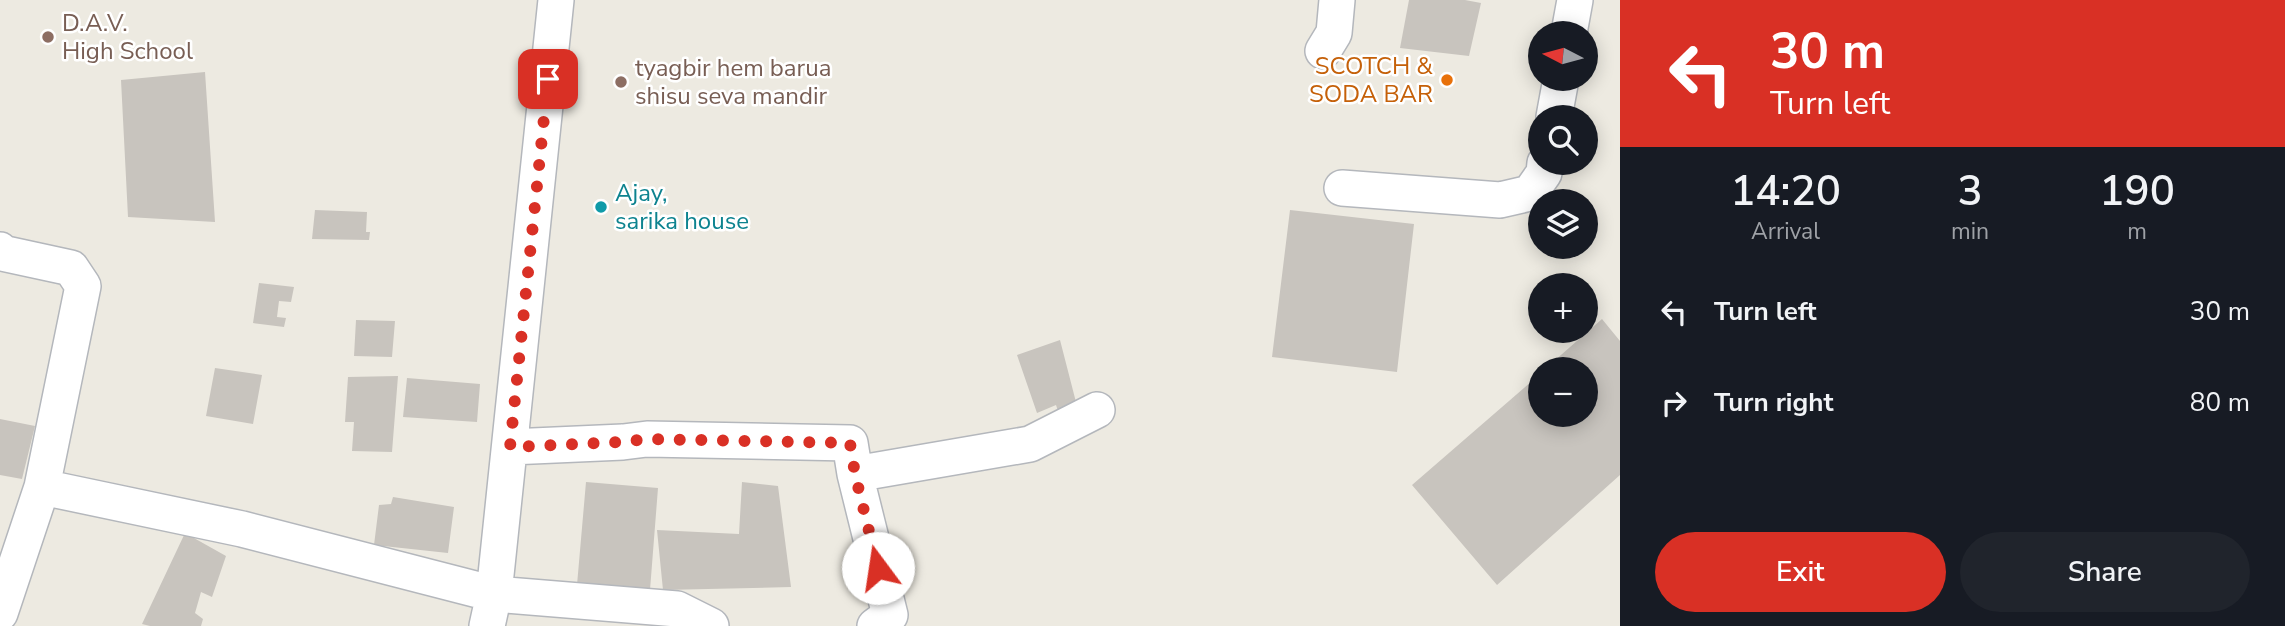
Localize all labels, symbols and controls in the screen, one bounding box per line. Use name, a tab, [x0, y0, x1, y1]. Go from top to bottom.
place label: D.A.V. High School	[62, 7, 193, 67]
text: 30 m	[1770, 18, 1885, 85]
north arrow	[1528, 21, 1598, 91]
map controls	[1528, 21, 1598, 427]
icon: left	[1655, 28, 1746, 119]
marker: D.A.V. High School	[40, 29, 56, 45]
pin	[518, 49, 578, 109]
place label: SCOTCH & SODA BAR	[1309, 50, 1433, 110]
place label: tyagbir hem barua shisu seva mandir	[635, 52, 831, 112]
icon: arrive	[529, 60, 567, 98]
marker: SCOTCH & SODA BAR	[1439, 72, 1455, 88]
marker: tyagbir hem barua shisu seva mandir	[613, 74, 629, 90]
text: Turn left	[1770, 82, 1890, 125]
button: search	[1528, 105, 1598, 175]
text: 14:20	[1730, 163, 1841, 220]
text: 3	[1957, 163, 1983, 220]
text: 190	[2099, 163, 2175, 220]
place label: Ajay, sarika house	[615, 177, 749, 237]
button: layers	[1528, 189, 1598, 259]
marker: Ajay, sarika house	[593, 199, 609, 215]
text: Arrival	[1751, 216, 1820, 247]
text: min	[1951, 216, 1989, 247]
text: m	[2127, 216, 2147, 247]
button: +	[1528, 273, 1598, 343]
icon: left	[1655, 293, 1693, 331]
text: Turn left	[1714, 294, 1817, 329]
text: 30 m	[2190, 294, 2250, 329]
button: −	[1528, 357, 1598, 427]
icon: right	[1655, 384, 1693, 422]
text: Turn right	[1714, 385, 1833, 420]
text: 80 m	[2190, 385, 2250, 420]
position arrow	[841, 531, 915, 605]
button: Exit	[1655, 532, 1946, 612]
button: Share	[1960, 532, 2250, 612]

